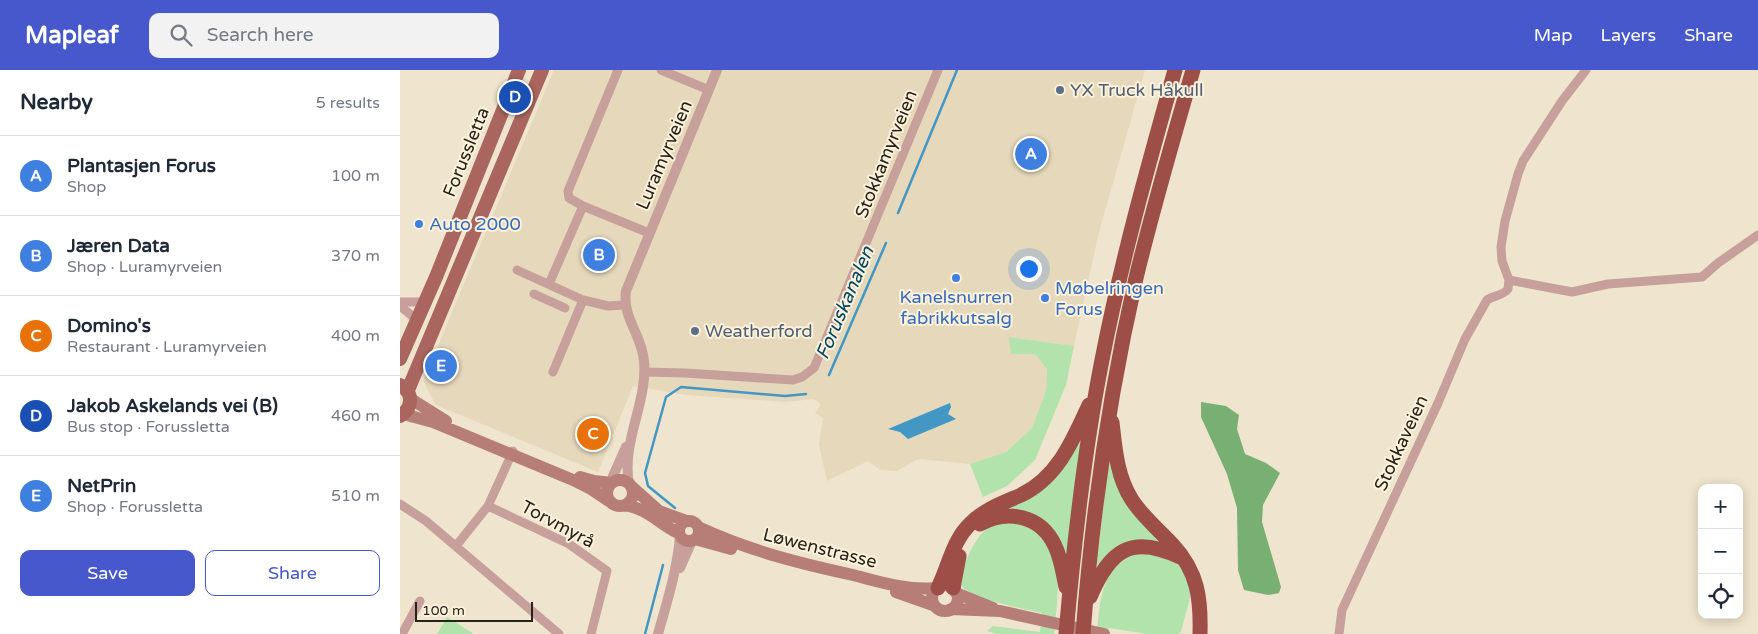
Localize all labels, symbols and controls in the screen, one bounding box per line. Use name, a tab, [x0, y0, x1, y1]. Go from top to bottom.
search box	[149, 13, 499, 58]
text: Mapleaf	[25, 21, 119, 50]
icon: search	[167, 21, 195, 49]
text: Search here	[207, 24, 314, 46]
text: Map	[1534, 24, 1573, 46]
text: Layers	[1601, 24, 1656, 46]
text: Share	[1684, 24, 1733, 46]
pin: D	[499, 78, 531, 116]
place label: YX Truck Håkull	[1070, 79, 1204, 101]
marker: YX Truck Håkull	[1054, 84, 1066, 96]
street label: Stokkamyrveien	[850, 87, 922, 221]
text: Nearby	[20, 90, 93, 115]
text: 5 results	[316, 93, 380, 113]
street label: Luramyrveien	[631, 97, 697, 213]
street label: Forussletta	[438, 104, 494, 200]
pin: A	[1015, 135, 1047, 173]
text: Plantasjen Forus	[67, 155, 216, 177]
text: A	[30, 166, 42, 186]
text: 100 m	[331, 166, 380, 186]
text: Shop	[67, 177, 106, 197]
place label: Auto 2000	[429, 213, 521, 235]
marker: Auto 2000	[413, 218, 425, 230]
text: Jæren Data	[67, 235, 170, 257]
pin: B	[583, 236, 615, 274]
water label: Foruskanalen	[811, 243, 879, 363]
text: B	[30, 246, 42, 266]
text: 370 m	[331, 246, 380, 266]
your location	[1016, 256, 1042, 282]
text: Shop · Luramyrveien	[67, 257, 222, 277]
marker: Kanelsnurren fabrikkutsalg	[950, 272, 962, 284]
place label: Møbelringen Forus	[1055, 277, 1164, 320]
place label: Kanelsnurren fabrikkutsalg	[900, 286, 1012, 329]
marker: Møbelringen Forus	[1039, 292, 1051, 304]
text: Domino's	[67, 315, 151, 337]
place label: Weatherford	[705, 320, 813, 342]
marker: Weatherford	[689, 325, 701, 337]
text: C	[30, 326, 42, 346]
text: 400 m	[331, 326, 380, 346]
text: Restaurant · Luramyrveien	[67, 337, 267, 357]
pin: E	[425, 347, 457, 385]
street label: Stokkaveien	[1369, 392, 1433, 494]
text: Jakob Askelands vei (B)	[67, 395, 278, 417]
text: D	[30, 406, 42, 426]
text: 460 m	[331, 406, 380, 426]
pin: C	[577, 415, 609, 453]
text: Bus stop · Forussletta	[67, 417, 230, 437]
text: NetPrin	[67, 475, 136, 497]
map controls	[1698, 484, 1743, 619]
button: +	[1698, 484, 1743, 529]
text: E	[31, 486, 41, 506]
text: 510 m	[331, 486, 380, 506]
street label: Torvmyrå	[517, 495, 599, 553]
text: Shop · Forussletta	[67, 497, 203, 517]
street label: Løwenstrasse	[761, 523, 879, 573]
button: −	[1698, 529, 1743, 574]
button: Save	[20, 550, 195, 596]
button: Share	[205, 550, 380, 596]
button: locate	[1698, 574, 1743, 619]
scale bar	[415, 599, 532, 622]
text: 100 m	[422, 602, 465, 619]

